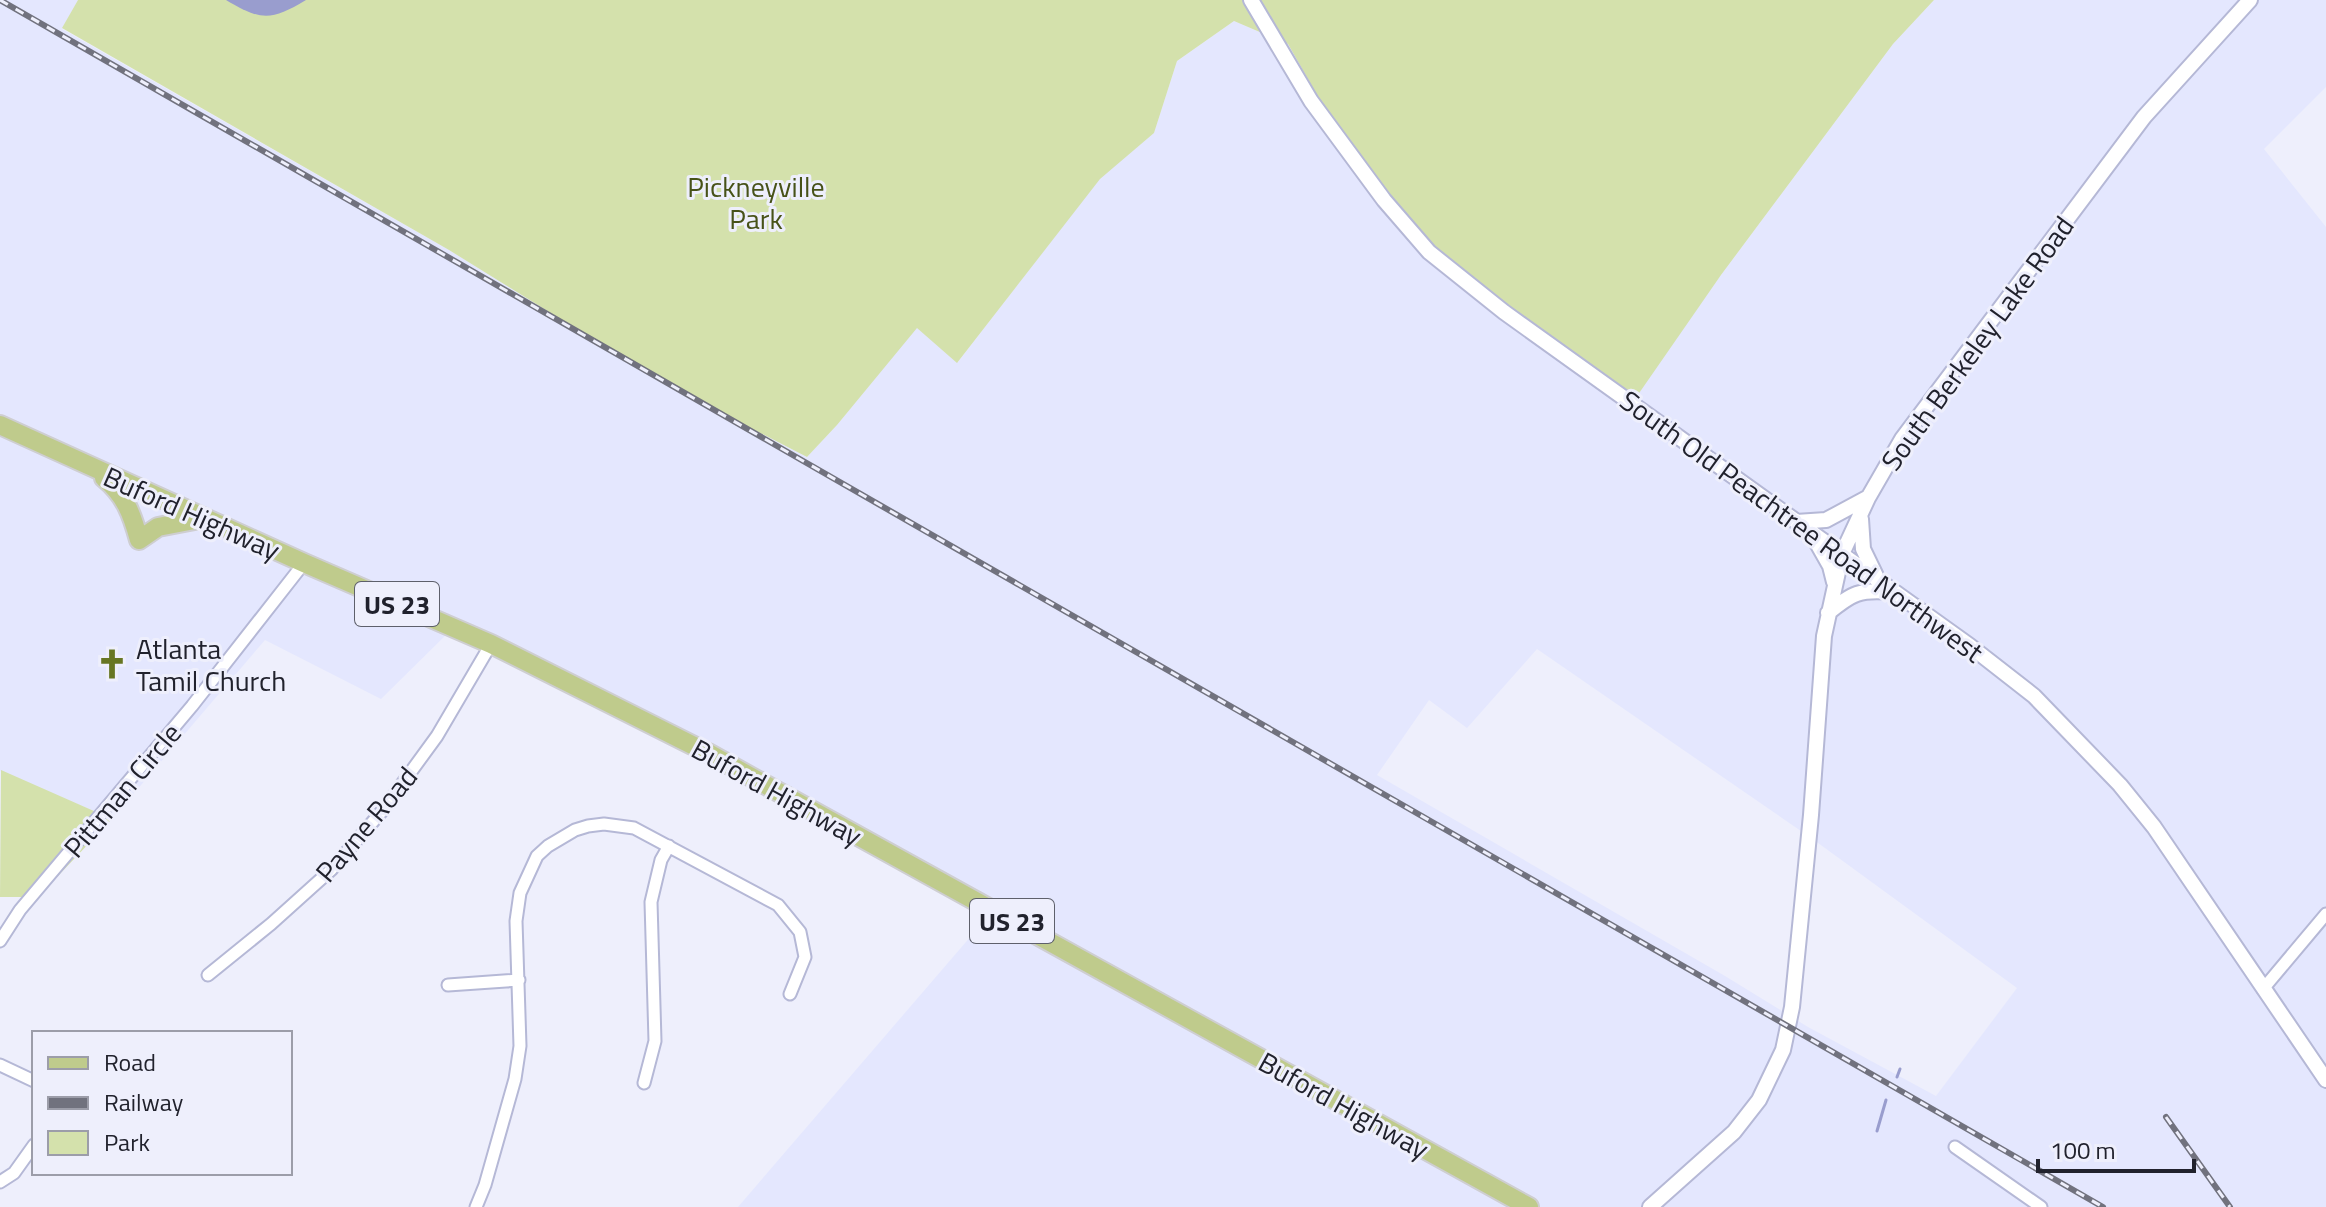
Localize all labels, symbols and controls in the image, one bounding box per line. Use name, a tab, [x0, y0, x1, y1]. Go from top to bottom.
park label: Pickneyville Park	[687, 165, 825, 240]
street label: South Berkeley Lake Road	[1870, 207, 2084, 479]
street label: South Old Peachtree Road Northwest	[1611, 379, 1993, 673]
street label: Buford Highway	[97, 455, 287, 571]
road number: US 23	[355, 582, 439, 626]
place label: Atlanta Tamil Church	[136, 627, 286, 702]
church icon: Atlanta Tamil Church	[95, 647, 129, 681]
street label: Pittman Circle	[53, 713, 191, 867]
street label: Buford Highway	[684, 727, 870, 857]
street label: Payne Road	[305, 757, 427, 891]
road number: US 23	[970, 899, 1054, 943]
legend	[32, 1031, 292, 1175]
street label: Buford Highway	[1251, 1040, 1437, 1170]
text: Road	[104, 1044, 156, 1080]
text: Railway	[104, 1084, 184, 1120]
scale bar	[2038, 1123, 2194, 1173]
text: Park	[104, 1124, 150, 1160]
text: 100 m	[2050, 1132, 2116, 1168]

